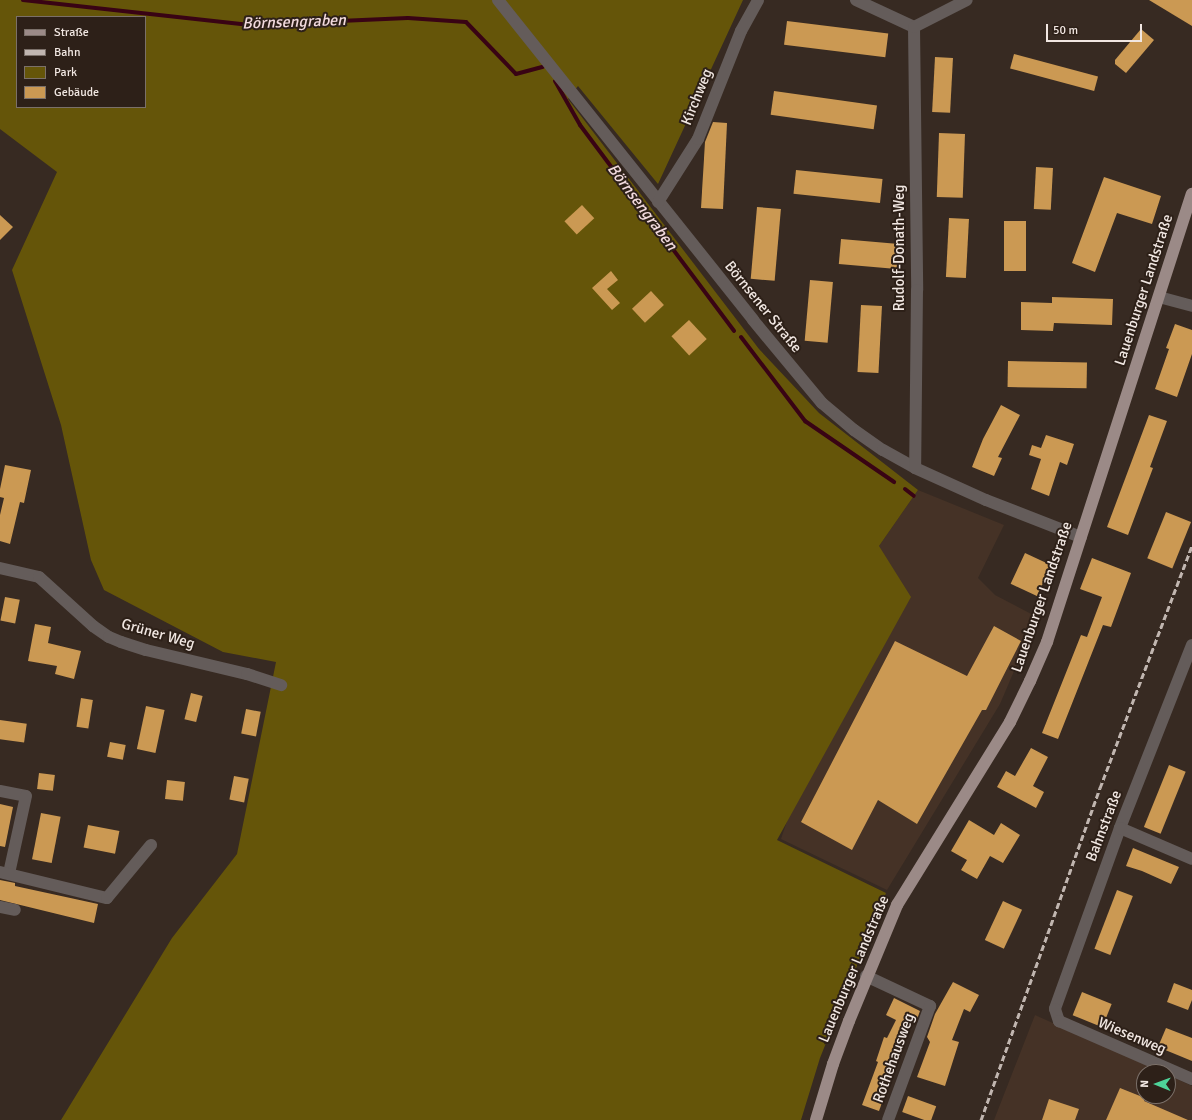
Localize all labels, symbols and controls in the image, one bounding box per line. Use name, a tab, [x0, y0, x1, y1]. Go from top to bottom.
water label: Börnsengraben	[242, 11, 346, 33]
legend	[16, 16, 146, 108]
scale bar	[1048, 16, 1144, 42]
text: 50 m	[1053, 23, 1078, 38]
text: Straße	[54, 25, 89, 40]
text: Bahn	[54, 45, 80, 60]
text: Park	[54, 65, 77, 80]
street label: Kirchweg	[678, 66, 716, 128]
text: Gebäude	[54, 85, 99, 100]
water label: Börnsengraben	[603, 160, 681, 254]
street label: Rudolf-Donath-Weg	[891, 185, 909, 311]
street label: Lauenburger Landstraße	[1111, 212, 1177, 368]
street label: Börnsener Straße	[721, 258, 805, 356]
street label: Lauenburger Landstraße	[1008, 519, 1076, 675]
street label: Grüner Weg	[119, 615, 197, 653]
street label: Bahnstraße	[1082, 788, 1126, 864]
street label: Lauenburger Landstraße	[815, 893, 893, 1045]
street label: Rothehausweg	[869, 1011, 919, 1105]
street label: Wiesenweg	[1095, 1014, 1169, 1058]
north arrow	[1136, 1064, 1176, 1104]
text: N	[1138, 1080, 1151, 1088]

